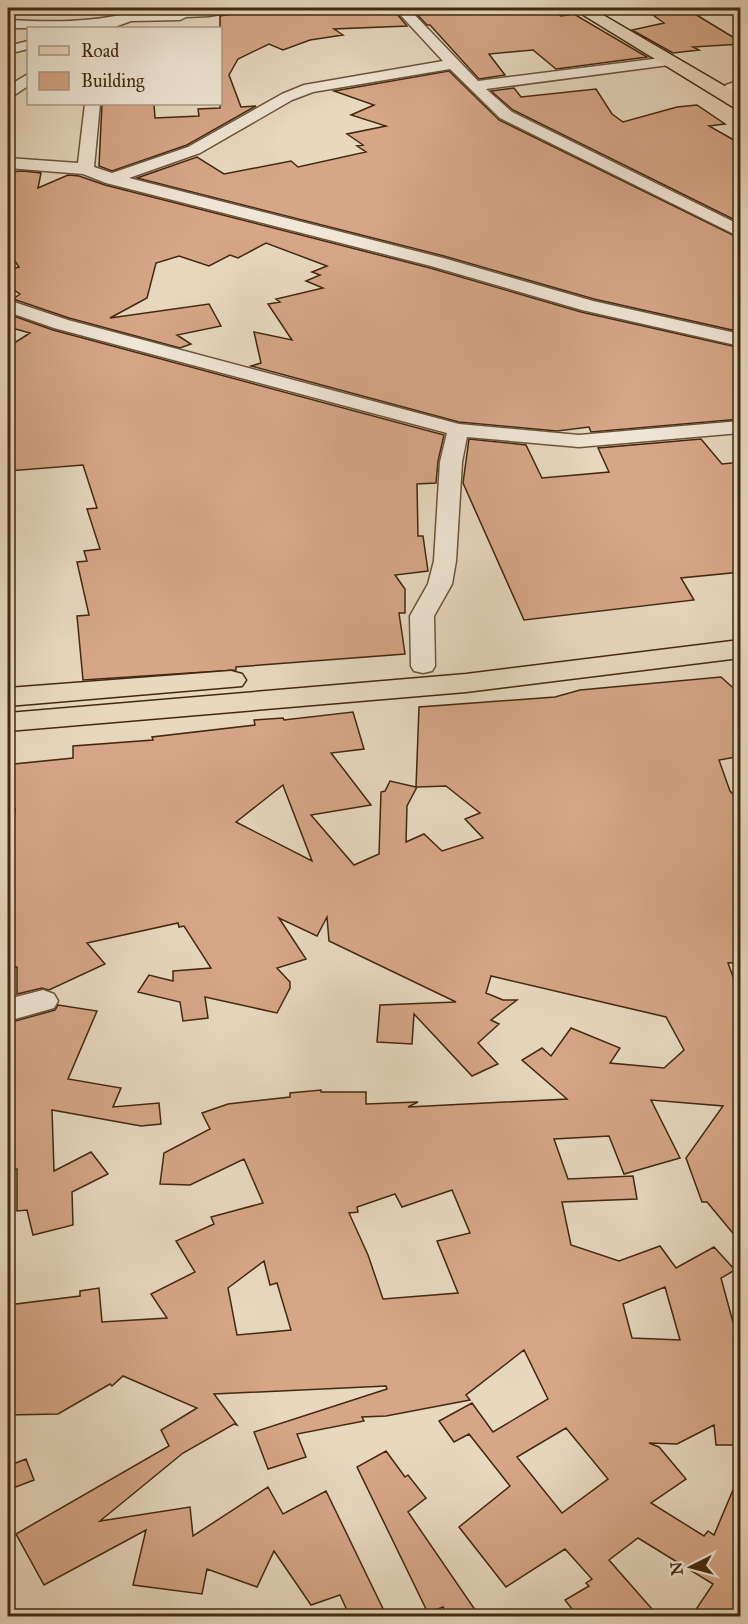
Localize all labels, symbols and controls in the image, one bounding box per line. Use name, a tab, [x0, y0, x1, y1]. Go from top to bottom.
legend	[27, 27, 222, 105]
text: Road	[81, 40, 119, 62]
text: Building	[81, 70, 145, 93]
north arrow	[661, 1537, 721, 1597]
text: N	[666, 1560, 687, 1576]

